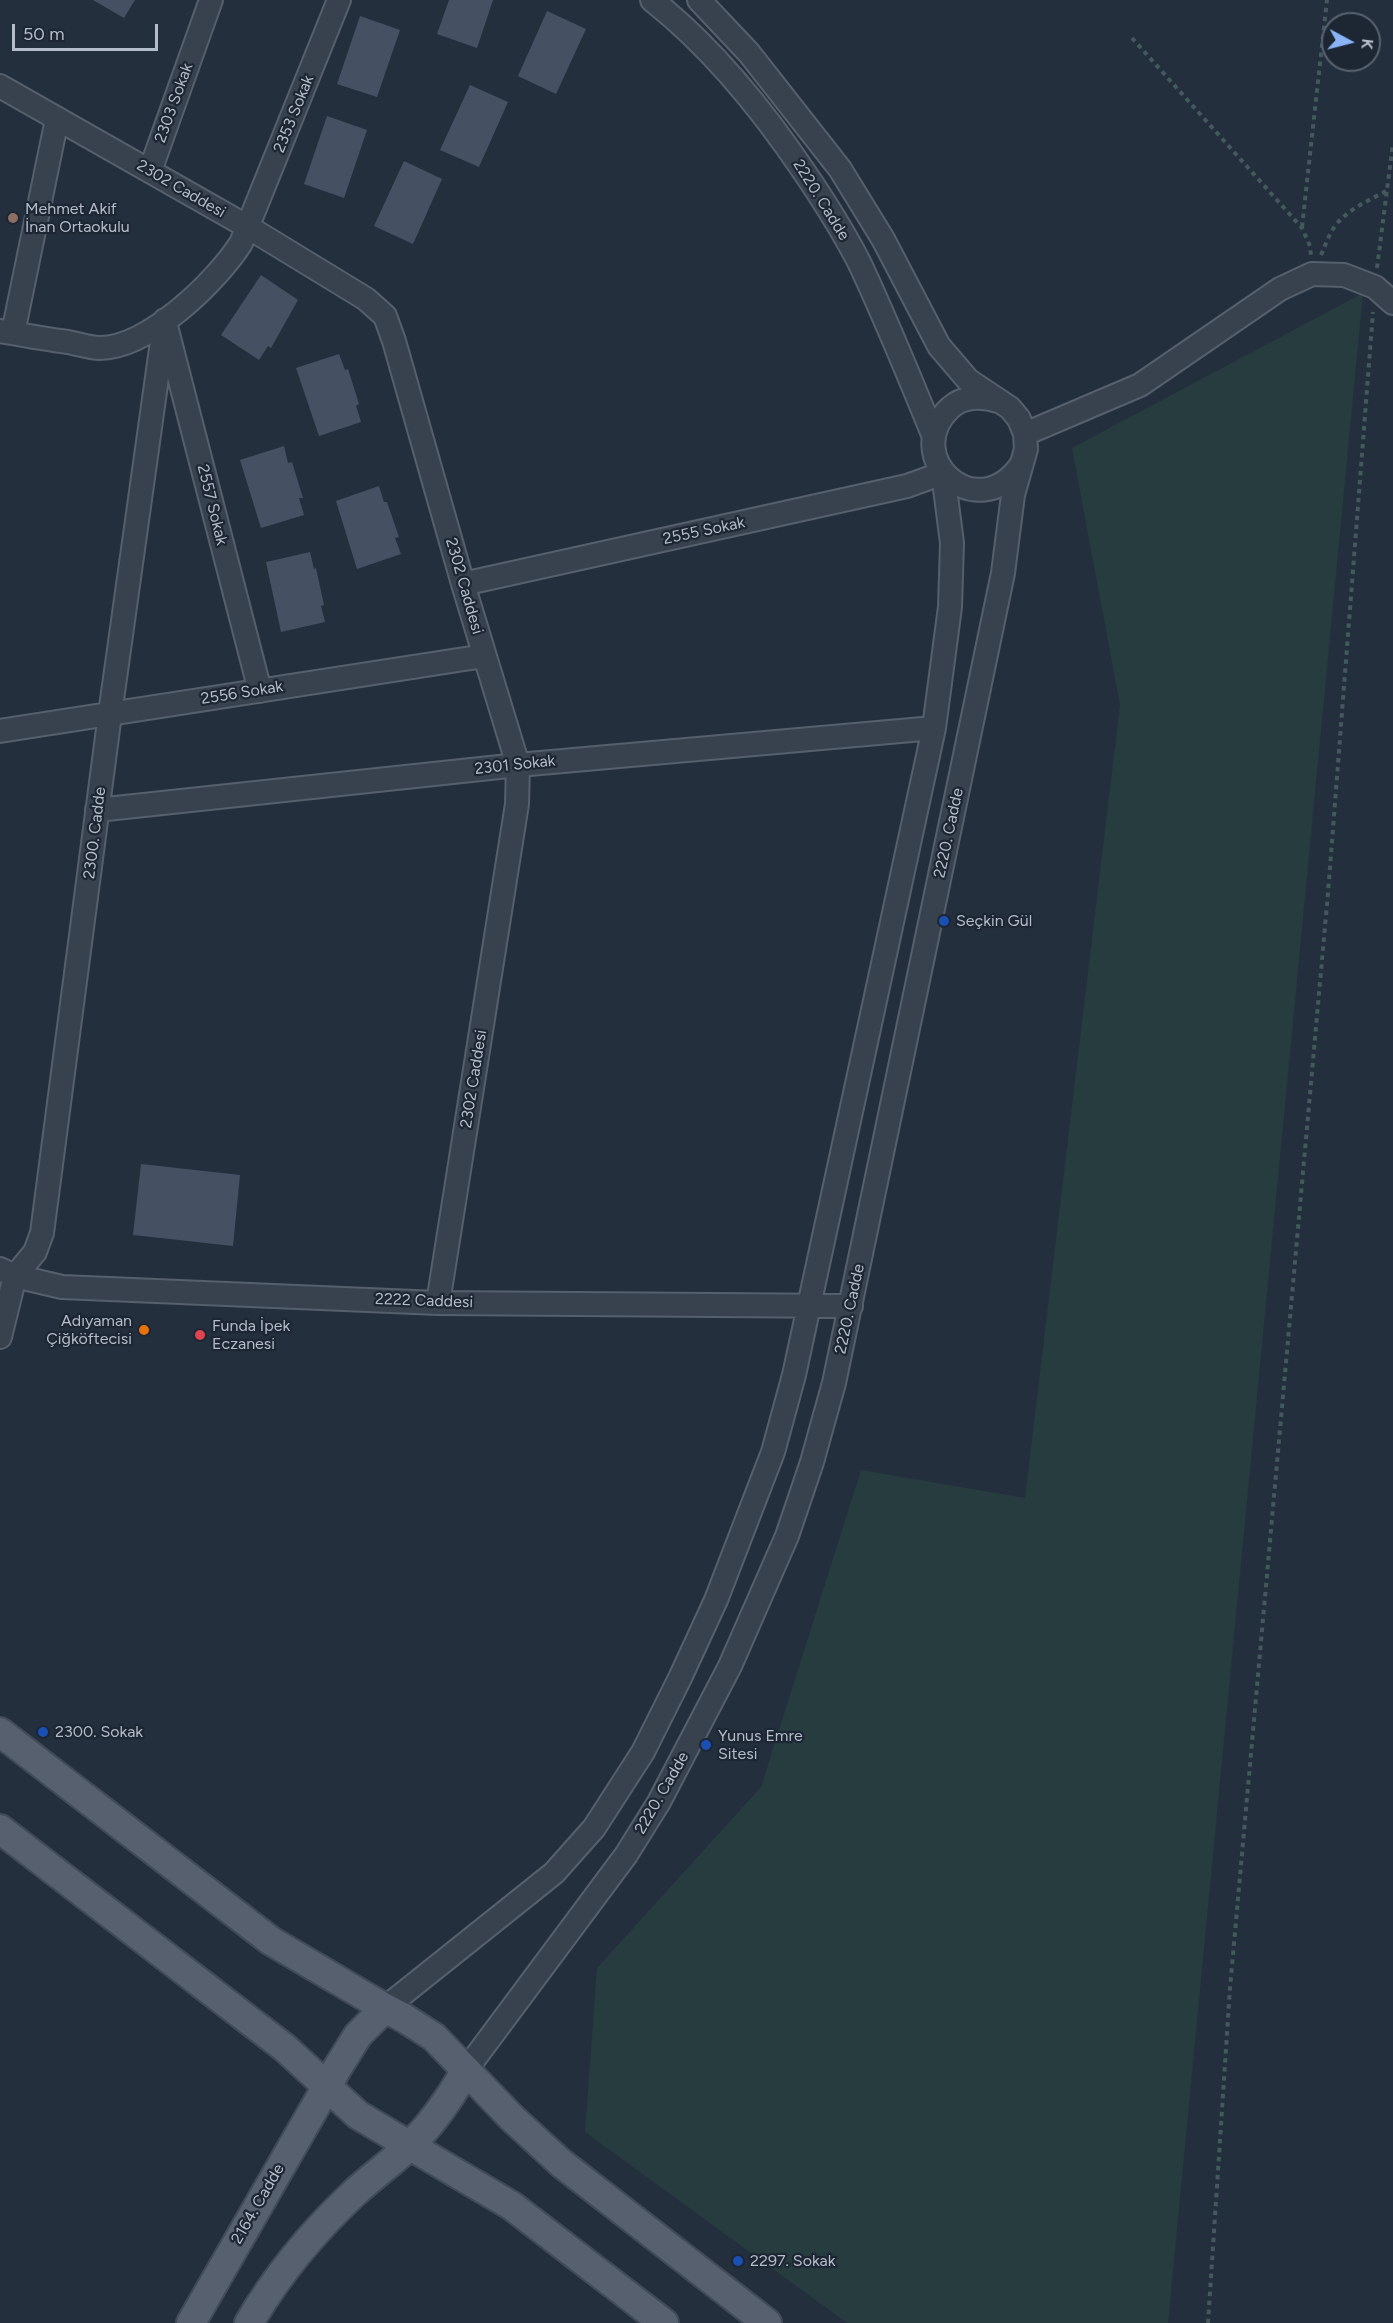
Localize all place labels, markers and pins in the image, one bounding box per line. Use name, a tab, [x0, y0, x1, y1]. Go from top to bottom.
place label: Mehmet Akif İnan Ortaokulu	[25, 199, 130, 237]
marker: Mehmet Akif İnan Ortaokulu	[6, 211, 20, 225]
place label: Seçkin Gül	[956, 911, 1032, 931]
marker: Seçkin Gül	[937, 914, 951, 928]
place label: Adıyaman Çiğköftecisi	[46, 1311, 132, 1349]
place label: Funda İpek Eczanesi	[212, 1316, 290, 1354]
marker: Adıyaman Çiğköftecisi	[137, 1323, 151, 1337]
marker: Funda İpek Eczanesi	[193, 1328, 207, 1342]
place label: 2300. Sokak	[55, 1722, 143, 1742]
marker: 2300. Sokak	[36, 1725, 50, 1739]
place label: Yunus Emre Sitesi	[718, 1726, 803, 1764]
marker: Yunus Emre Sitesi	[699, 1738, 713, 1752]
place label: 2297. Sokak	[750, 2251, 835, 2271]
marker: 2297. Sokak	[731, 2254, 745, 2268]

